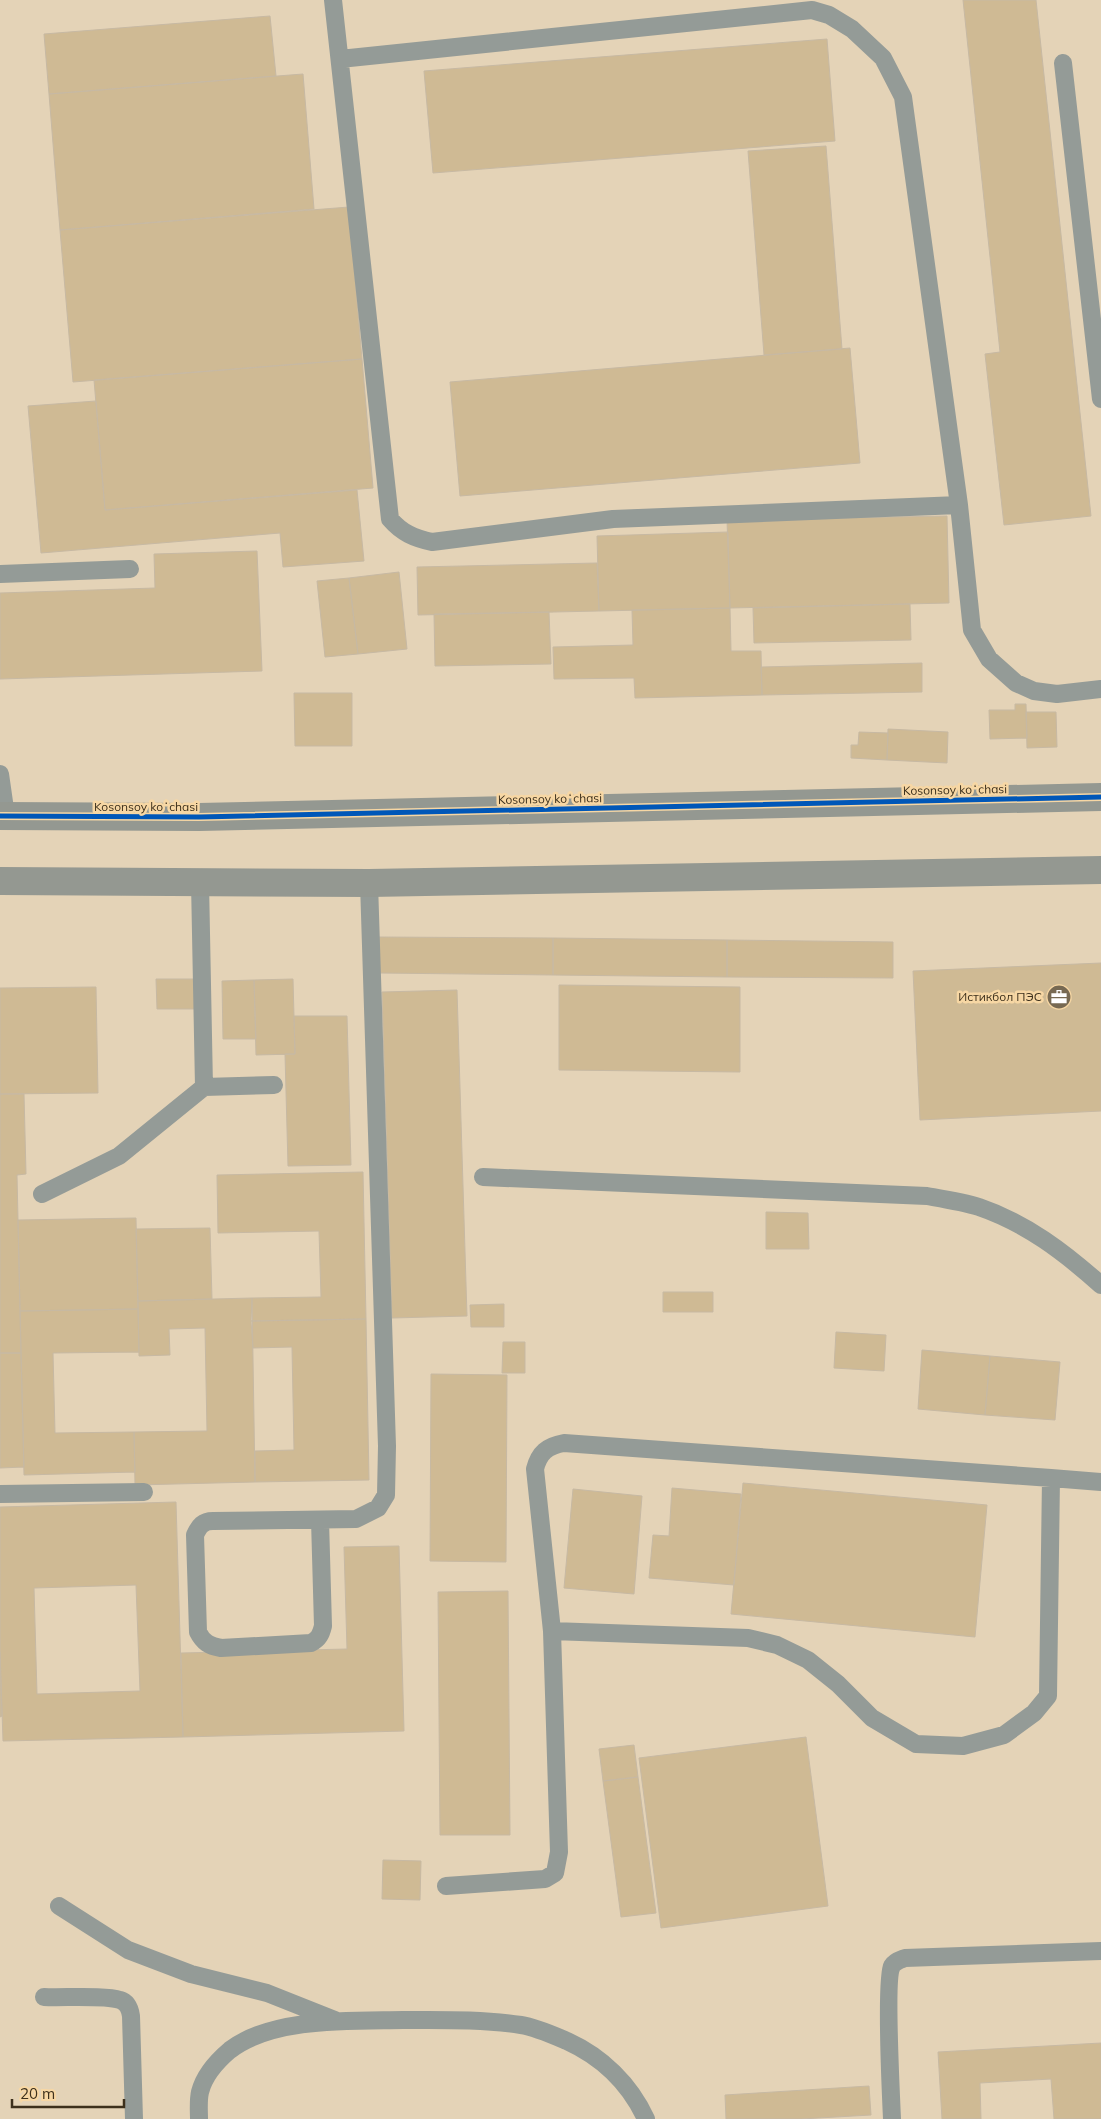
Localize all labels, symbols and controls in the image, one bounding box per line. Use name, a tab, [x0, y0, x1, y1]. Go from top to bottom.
street label: Kosonsoy koʻchasi	[903, 781, 1007, 798]
street label: Kosonsoy koʻchasi	[498, 790, 602, 807]
street label: Kosonsoy koʻchasi	[94, 799, 198, 814]
office icon: Истикбол ПЭС	[1046, 984, 1072, 1010]
place label: Истикбол ПЭС	[958, 989, 1042, 1004]
scale bar	[12, 2076, 125, 2108]
text: 20 m	[20, 2084, 55, 2103]

